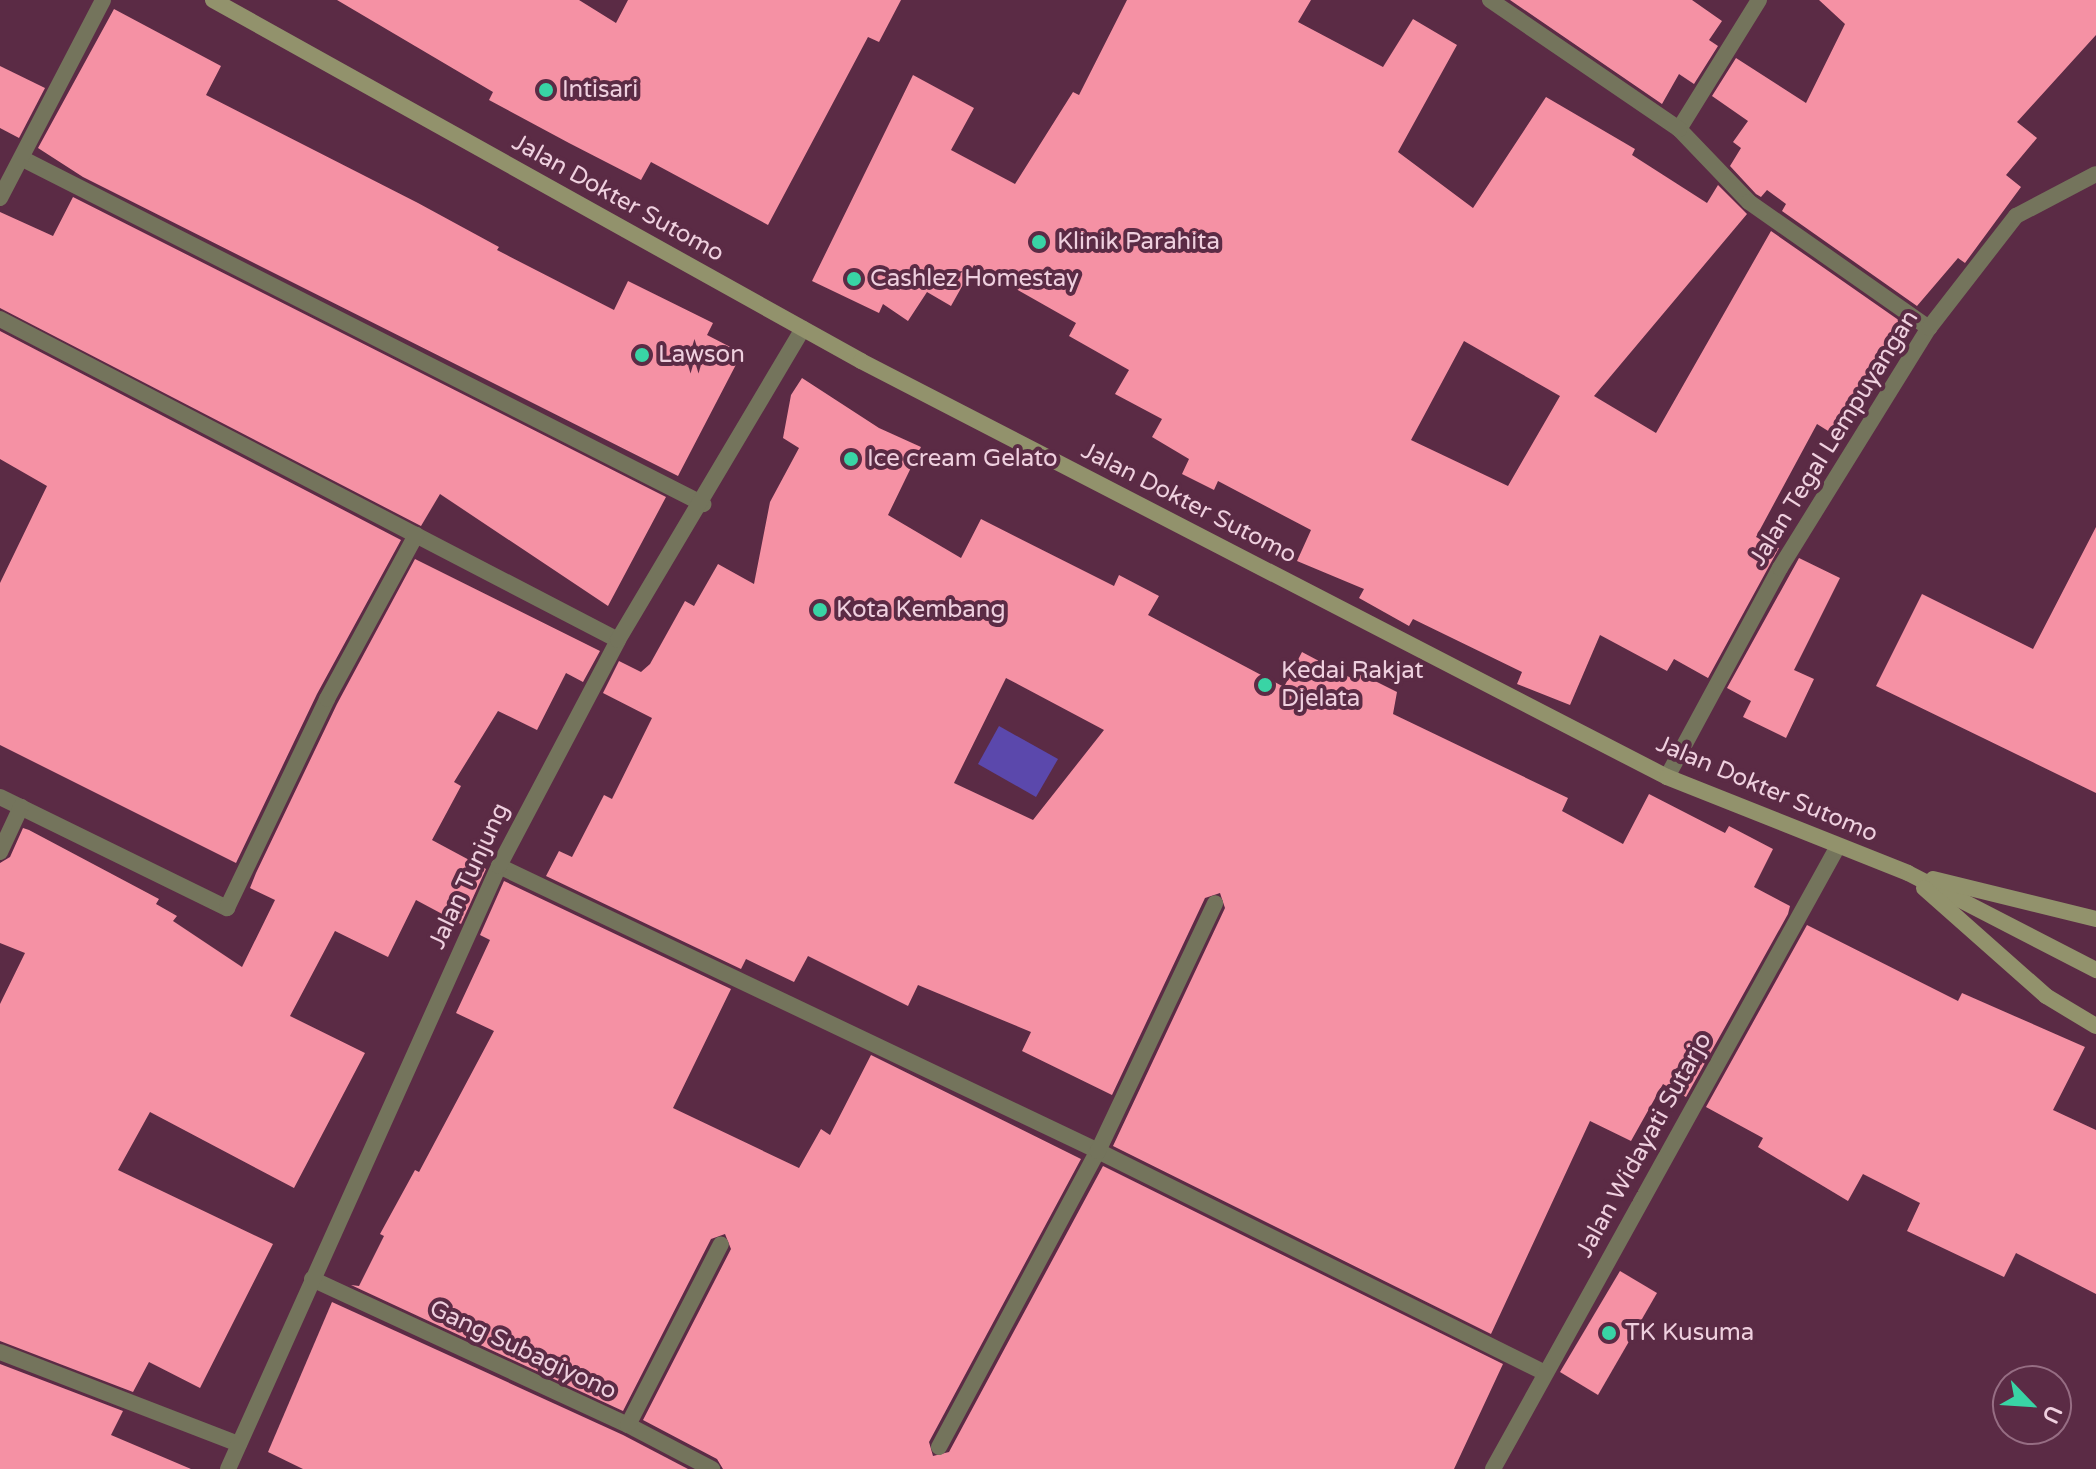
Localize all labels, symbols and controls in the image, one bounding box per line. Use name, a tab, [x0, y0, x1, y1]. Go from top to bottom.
place label: Intisari	[562, 76, 638, 104]
marker: Intisari	[537, 81, 555, 99]
street label: Jalan Dokter Sutomo	[507, 128, 729, 268]
place label: Klinik Parahita	[1057, 228, 1220, 256]
marker: Klinik Parahita	[1028, 231, 1050, 253]
place label: Cashlez Homestay	[870, 265, 1079, 293]
marker: Cashlez Homestay	[845, 270, 863, 288]
street label: Jalan Tegal Lempuyangan	[1743, 305, 1925, 571]
place label: Lawson	[658, 341, 745, 369]
marker: Lawson	[633, 346, 651, 364]
street label: Jalan Dokter Sutomo	[1077, 436, 1301, 570]
place label: Ice cream Gelato	[867, 445, 1058, 473]
marker: Ice cream Gelato	[842, 450, 860, 468]
place label: Kota Kembang	[836, 596, 1006, 624]
marker: Kota Kembang	[811, 601, 829, 619]
place label: Kedai Rakjat Djelata	[1281, 657, 1424, 713]
marker: Kedai Rakjat Djelata	[1256, 676, 1274, 694]
street label: Jalan Dokter Sutomo	[1652, 729, 1882, 849]
street label: Jalan Tunjung	[423, 798, 515, 954]
street label: Jalan Widayati Sutarjo	[1570, 1028, 1718, 1262]
street label: Gang Subagiyono	[425, 1294, 621, 1406]
place label: TK Kusuma	[1625, 1319, 1754, 1347]
marker: TK Kusuma	[1600, 1324, 1618, 1342]
north arrow	[1992, 1365, 2072, 1445]
text: U	[2037, 1401, 2067, 1427]

